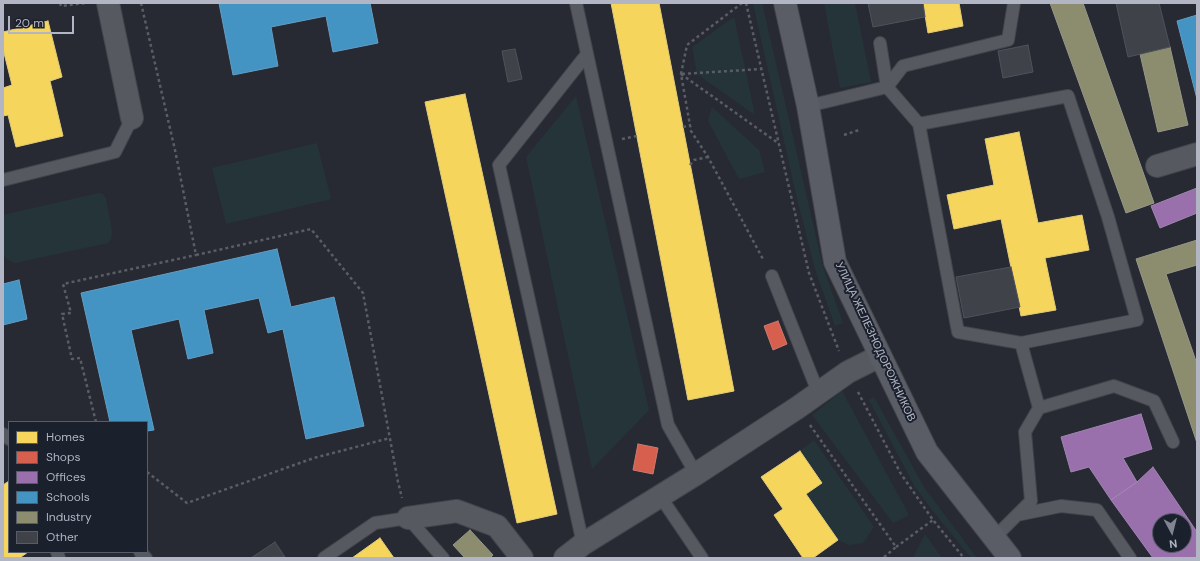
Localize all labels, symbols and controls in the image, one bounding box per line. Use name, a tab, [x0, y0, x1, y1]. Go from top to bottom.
scale bar	[10, 8, 76, 34]
text: 20 m	[15, 15, 44, 31]
street label: УЛИЦА ЖЕЛЕЗНОДОРОЖНИКОВ	[832, 260, 918, 424]
legend	[8, 421, 148, 553]
text: Homes	[46, 429, 85, 445]
text: Shops	[46, 449, 81, 465]
text: Offices	[46, 469, 86, 485]
text: Schools	[46, 489, 90, 505]
text: Industry	[46, 509, 92, 525]
north arrow	[1152, 513, 1192, 553]
text: Other	[46, 529, 78, 545]
text: N	[1169, 536, 1178, 551]

